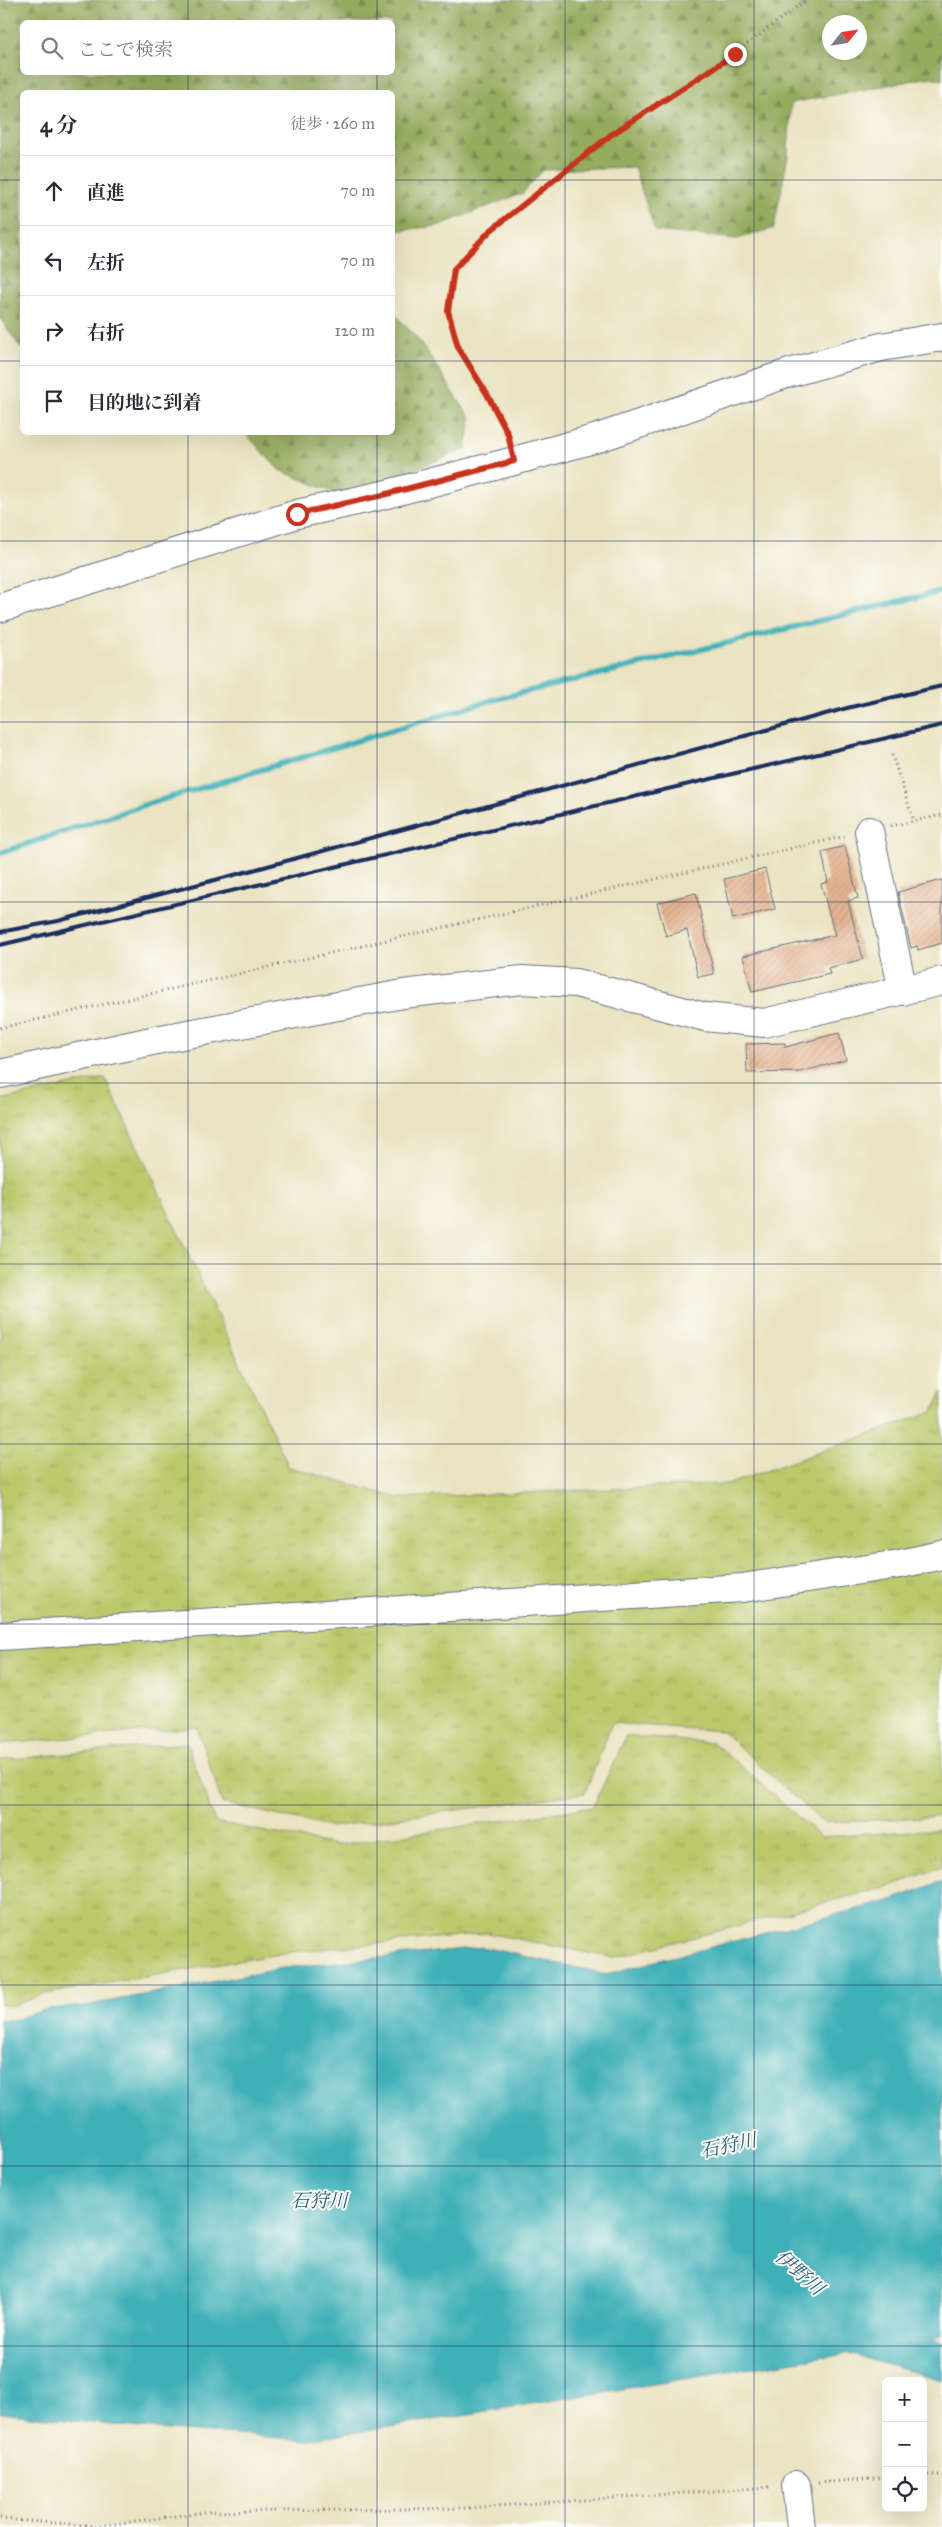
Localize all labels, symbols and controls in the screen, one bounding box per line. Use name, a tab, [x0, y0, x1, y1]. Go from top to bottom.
north arrow	[822, 15, 867, 60]
search box	[20, 20, 395, 75]
icon: search	[38, 34, 66, 62]
text: ここで検索	[78, 38, 173, 61]
route end	[724, 43, 747, 66]
text: 4 分	[40, 112, 77, 138]
text: 徒歩 · 260 m	[290, 114, 375, 133]
icon: ahead	[40, 177, 68, 205]
text: 直進	[87, 181, 125, 204]
text: 70 m	[340, 181, 375, 200]
icon: left	[40, 247, 68, 275]
text: 左折	[87, 251, 125, 274]
text: 70 m	[340, 251, 375, 270]
icon: right	[40, 317, 68, 345]
text: 右折	[87, 321, 125, 344]
text: 120 m	[335, 321, 375, 340]
icon: arrive	[40, 387, 68, 415]
text: 目的地に到着	[87, 391, 201, 414]
route start	[286, 503, 309, 526]
water label: 石狩川	[698, 2128, 760, 2163]
water label: 石狩川	[290, 2189, 349, 2212]
water label: 伊野川	[771, 2245, 830, 2301]
map controls	[882, 2377, 927, 2512]
button: +	[882, 2377, 927, 2422]
button: −	[882, 2422, 927, 2467]
button: locate	[882, 2467, 927, 2512]

